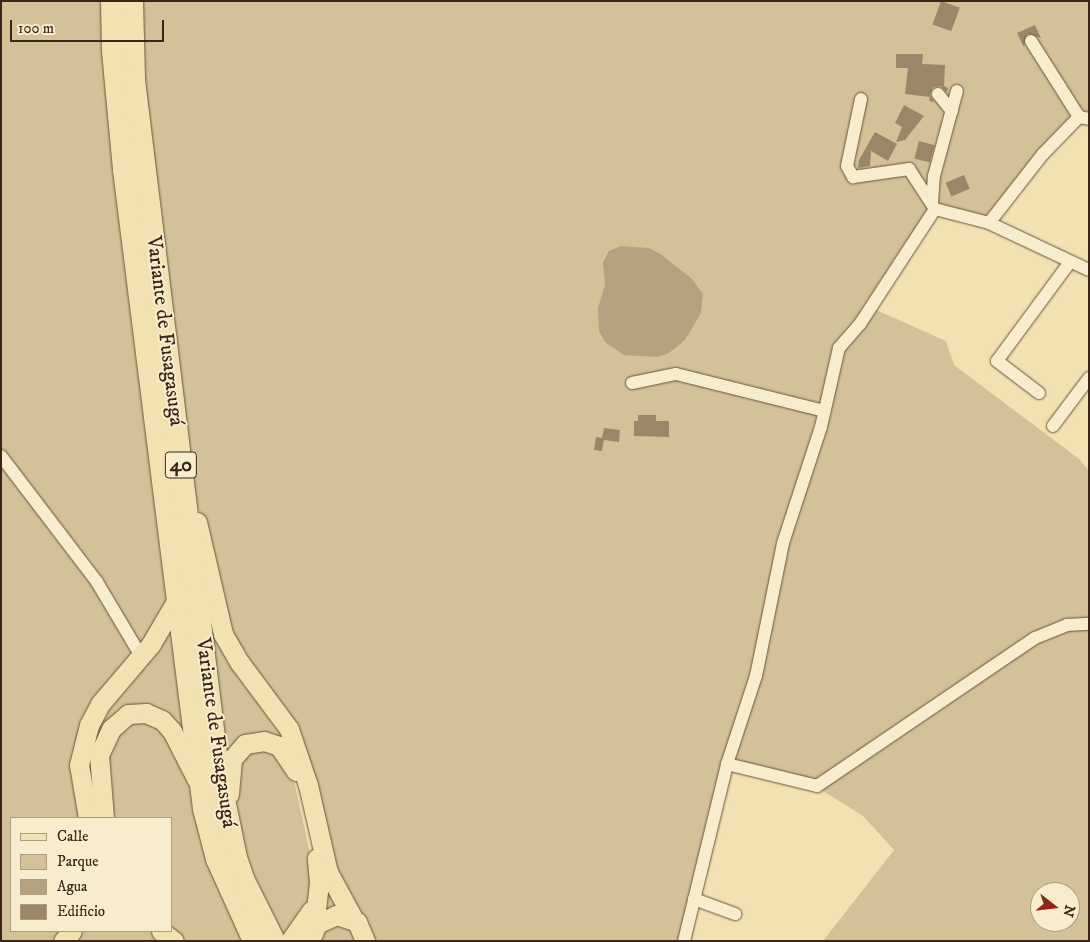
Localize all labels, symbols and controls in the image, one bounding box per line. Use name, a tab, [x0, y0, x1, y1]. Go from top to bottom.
scale bar	[12, 10, 166, 42]
text: 100 m	[18, 19, 54, 38]
street label: Variante de Fusagasugá	[141, 235, 189, 427]
road number: 40	[165, 448, 197, 482]
street label: Variante de Fusagasugá	[190, 637, 242, 829]
legend	[10, 817, 172, 932]
text: Calle	[57, 827, 89, 846]
text: Parque	[57, 852, 98, 871]
text: Agua	[57, 877, 87, 896]
north arrow	[1030, 882, 1080, 932]
text: Edificio	[57, 902, 105, 921]
text: N	[1058, 903, 1079, 919]

